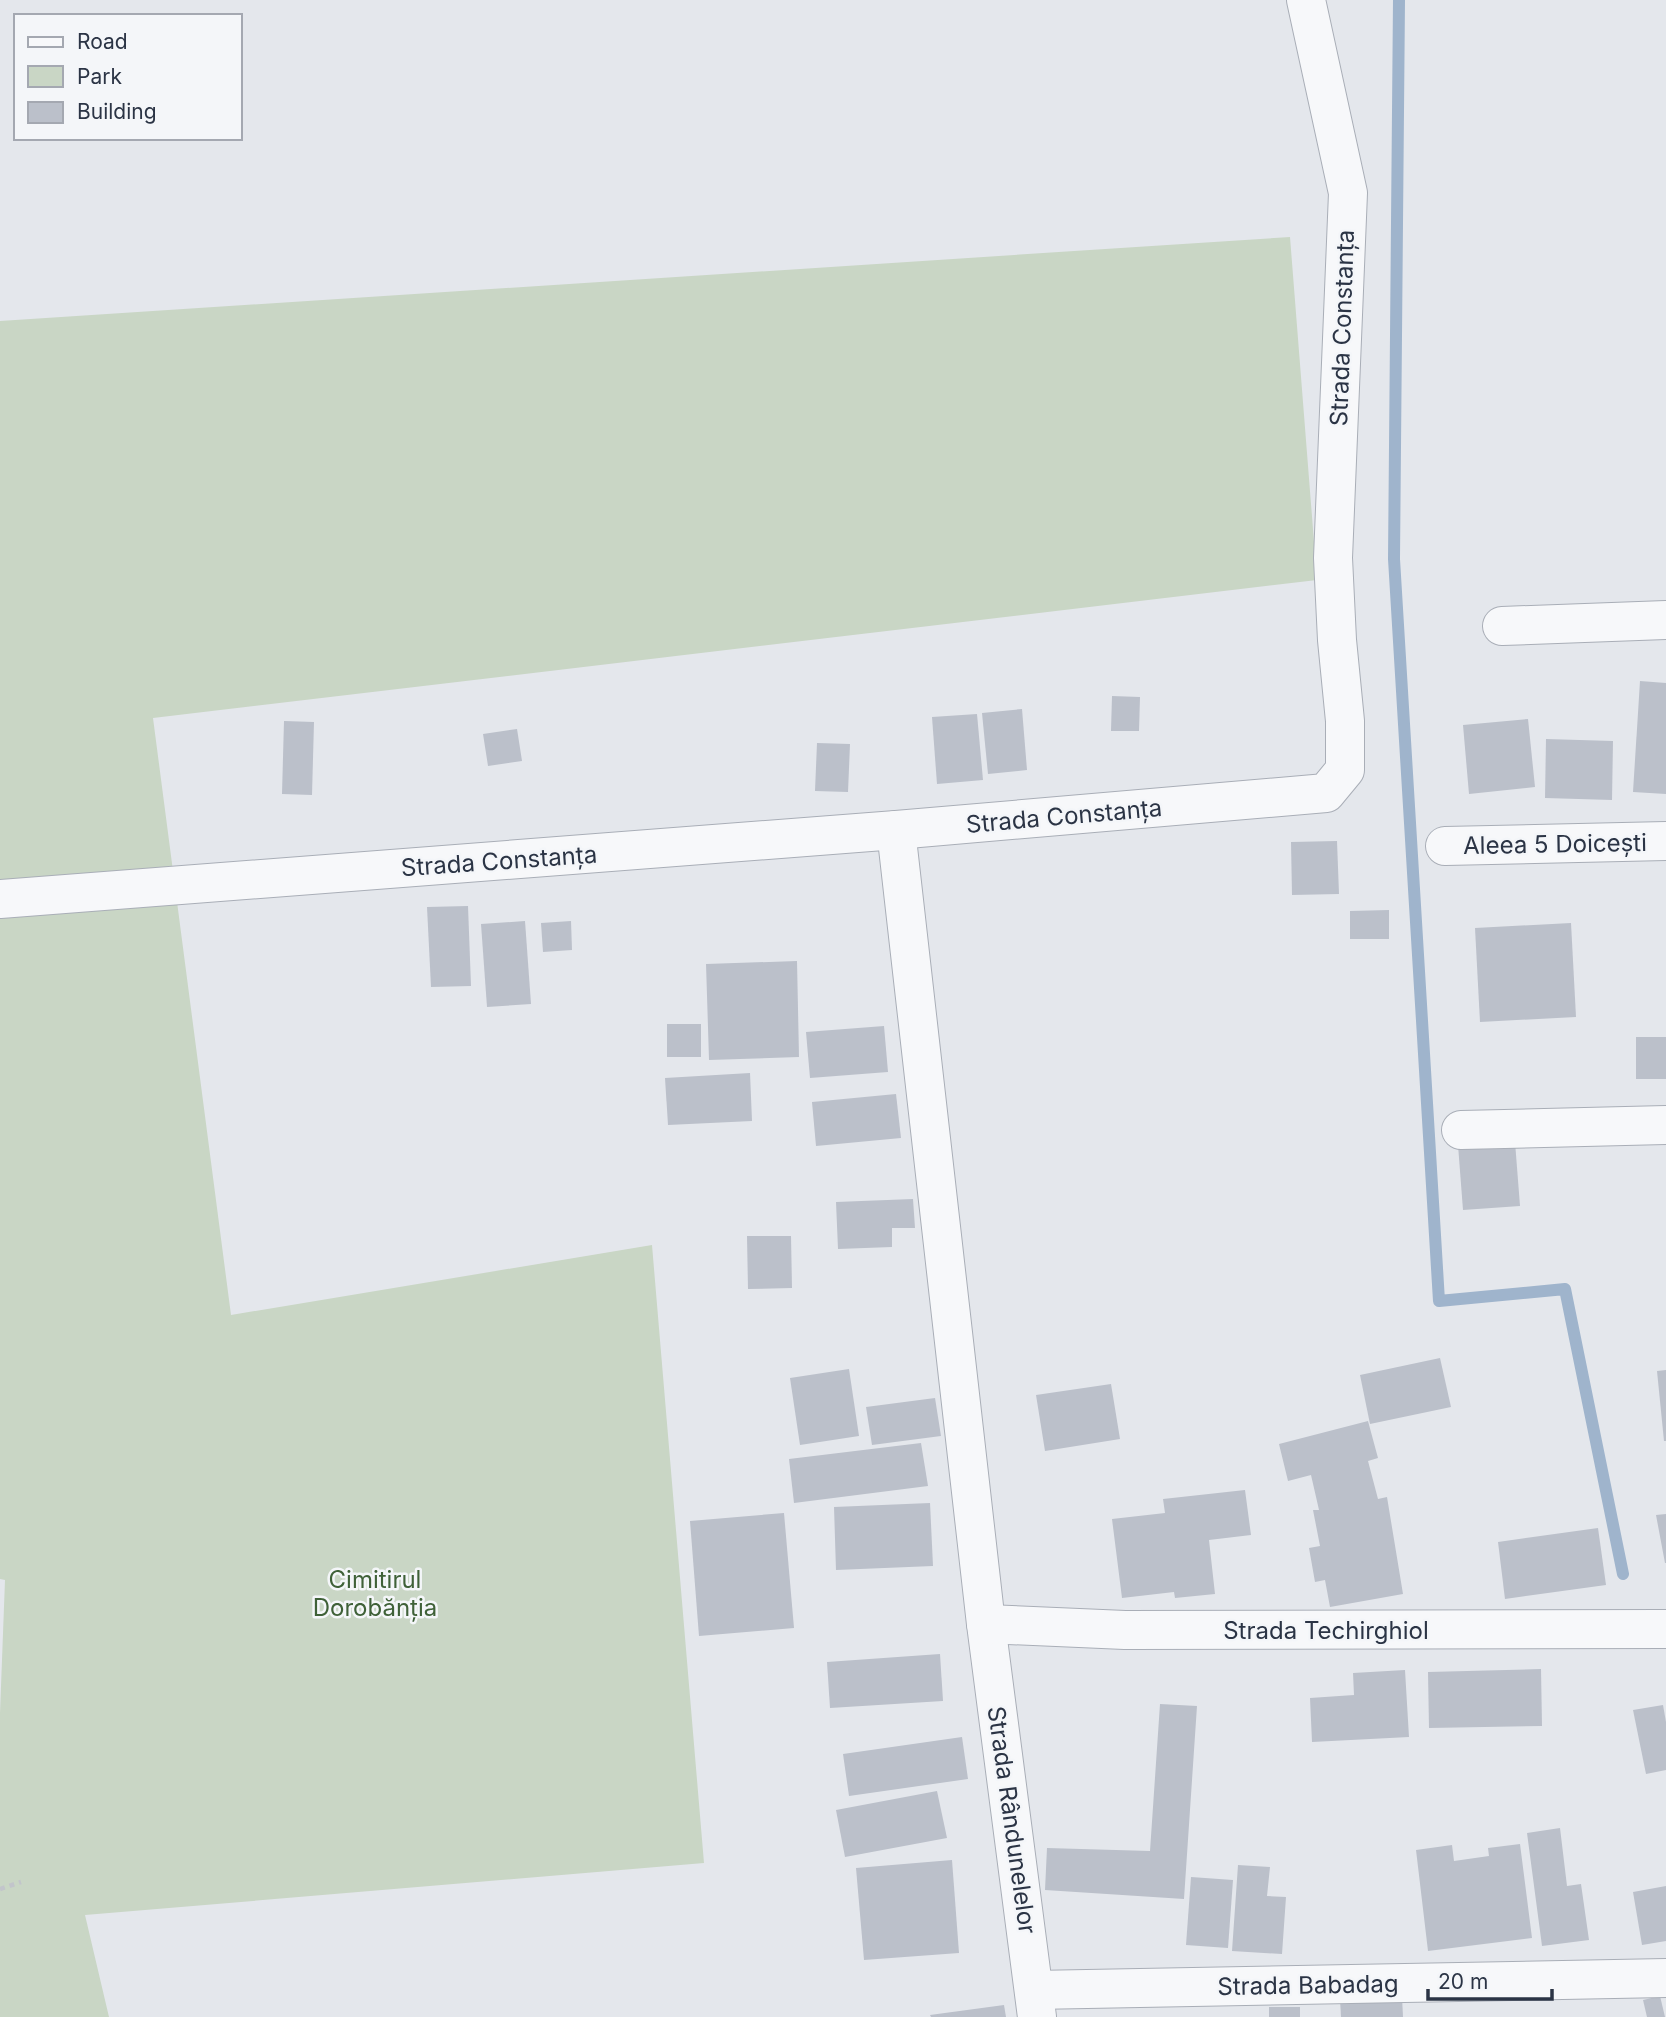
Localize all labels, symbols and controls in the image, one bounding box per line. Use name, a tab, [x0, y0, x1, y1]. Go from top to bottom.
legend	[14, 14, 242, 140]
text: Road	[77, 29, 128, 54]
text: Park	[77, 64, 122, 89]
text: Building	[77, 99, 157, 124]
street label: Strada Constanța	[1324, 229, 1360, 427]
street label: Strada Constanța	[965, 793, 1163, 839]
street label: Aleea 5 Doicești	[1463, 828, 1647, 860]
street label: Strada Constanța	[400, 840, 598, 882]
park label: Cimitirul Dorobănția	[313, 1565, 437, 1622]
street label: Strada Techirghiol	[1223, 1616, 1429, 1645]
street label: Strada Rândunelelor	[982, 1704, 1042, 1936]
scale bar	[1428, 1958, 1552, 2002]
street label: Strada Babadag	[1217, 1969, 1399, 2001]
text: 20 m	[1438, 1969, 1488, 1994]

